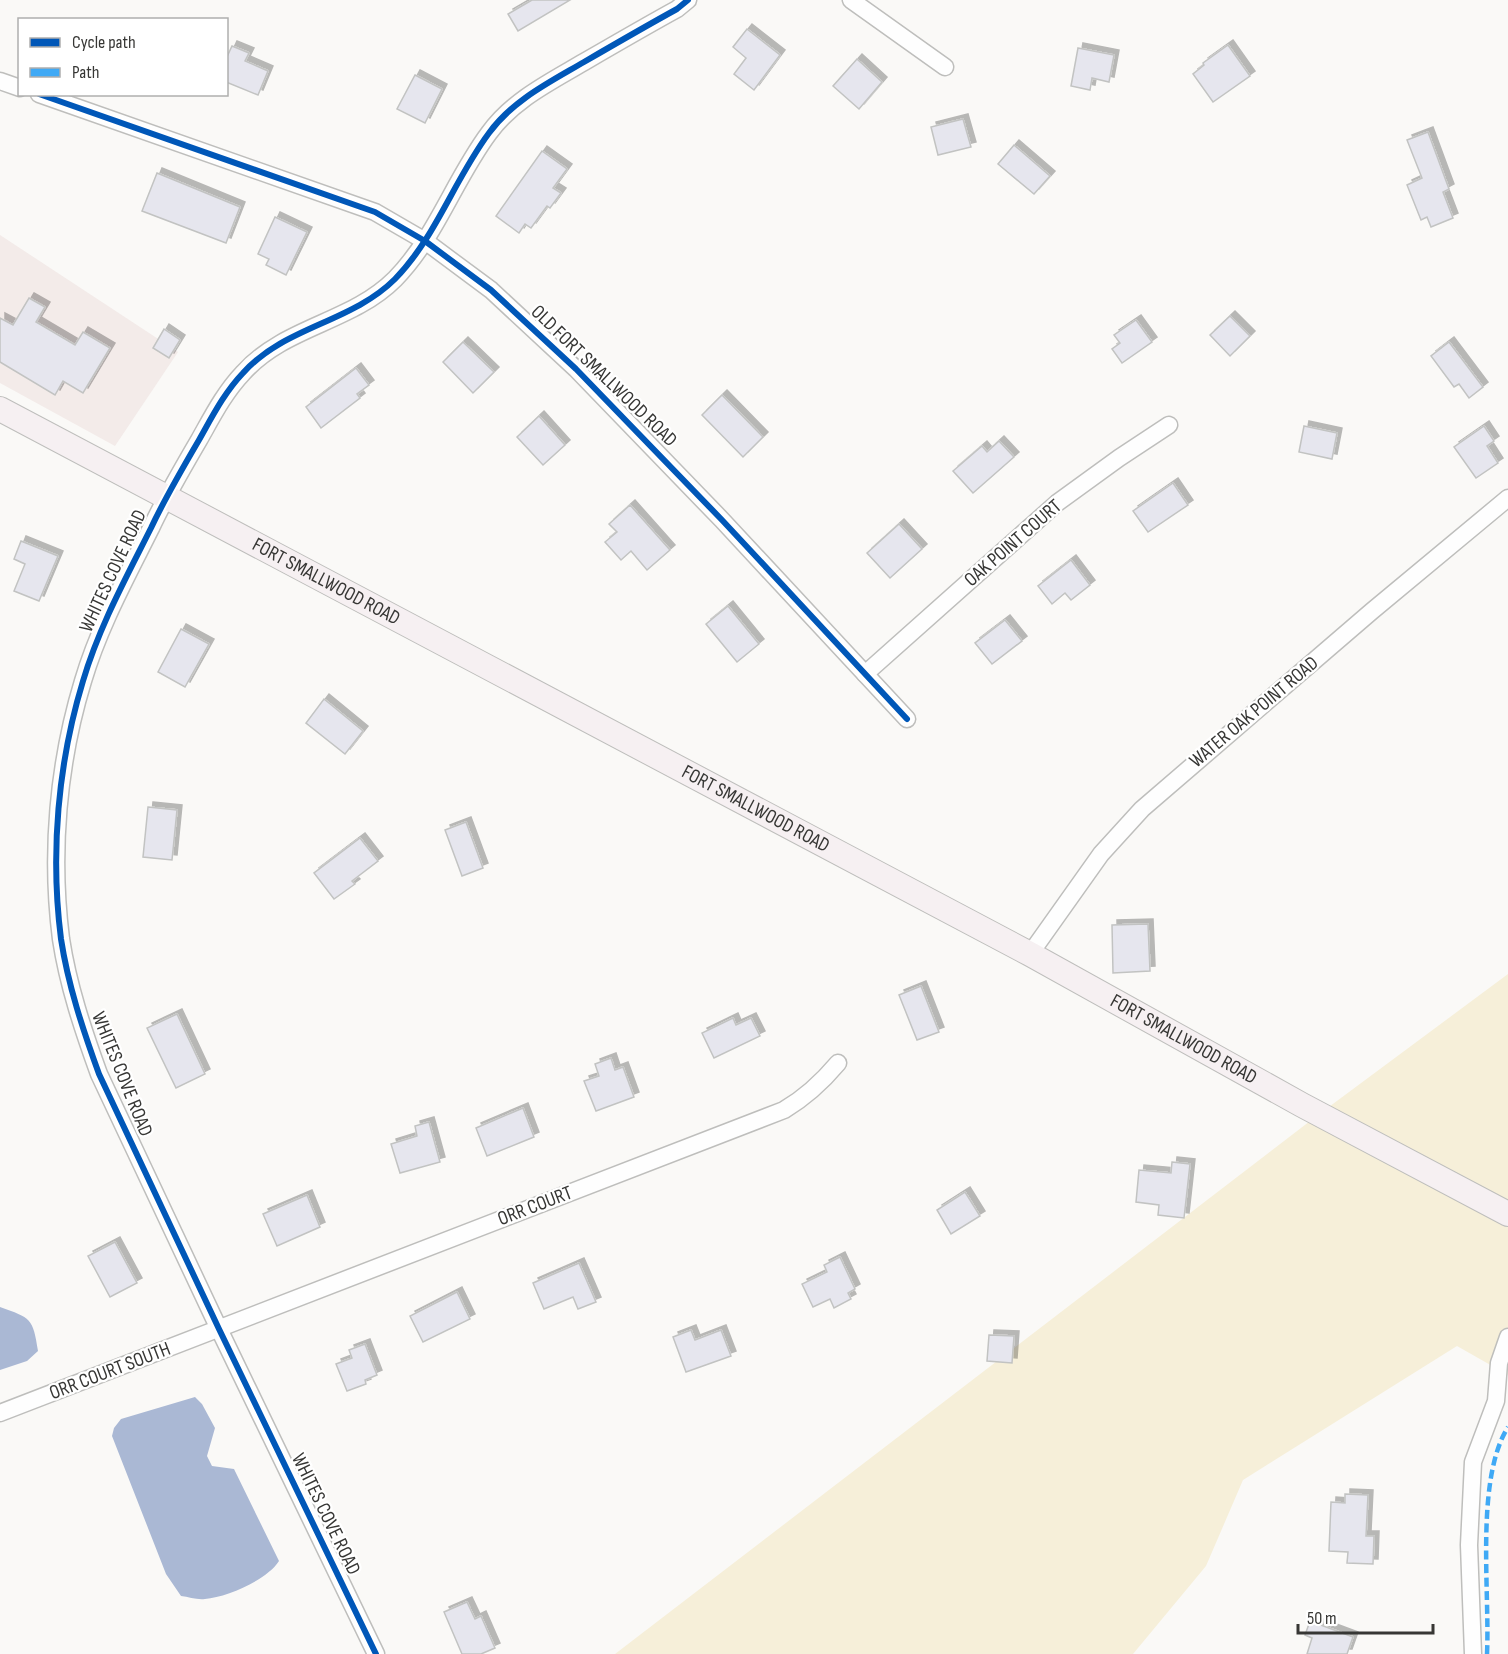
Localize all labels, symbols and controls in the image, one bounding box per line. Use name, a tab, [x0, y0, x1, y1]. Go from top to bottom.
legend	[18, 18, 228, 96]
text: Cycle path	[72, 32, 136, 53]
text: Path	[72, 62, 100, 83]
street label: OLD FORT SMALLWOOD ROAD	[526, 300, 682, 452]
street label: OAK POINT COURT	[960, 494, 1066, 592]
street label: WHITES COVE ROAD	[74, 506, 152, 636]
street label: FORT SMALLWOOD ROAD	[248, 533, 404, 630]
street label: WATER OAK POINT ROAD	[1185, 651, 1323, 773]
street label: FORT SMALLWOOD ROAD	[678, 760, 834, 858]
street label: FORT SMALLWOOD ROAD	[1106, 989, 1261, 1090]
street label: WHITES COVE ROAD	[86, 1008, 158, 1140]
street label: ORR COURT	[494, 1181, 576, 1231]
street label: ORR COURT SOUTH	[46, 1337, 174, 1405]
street label: WHITES COVE ROAD	[286, 1449, 366, 1579]
scale bar	[1298, 1597, 1433, 1635]
text: 50 m	[1307, 1608, 1337, 1629]

